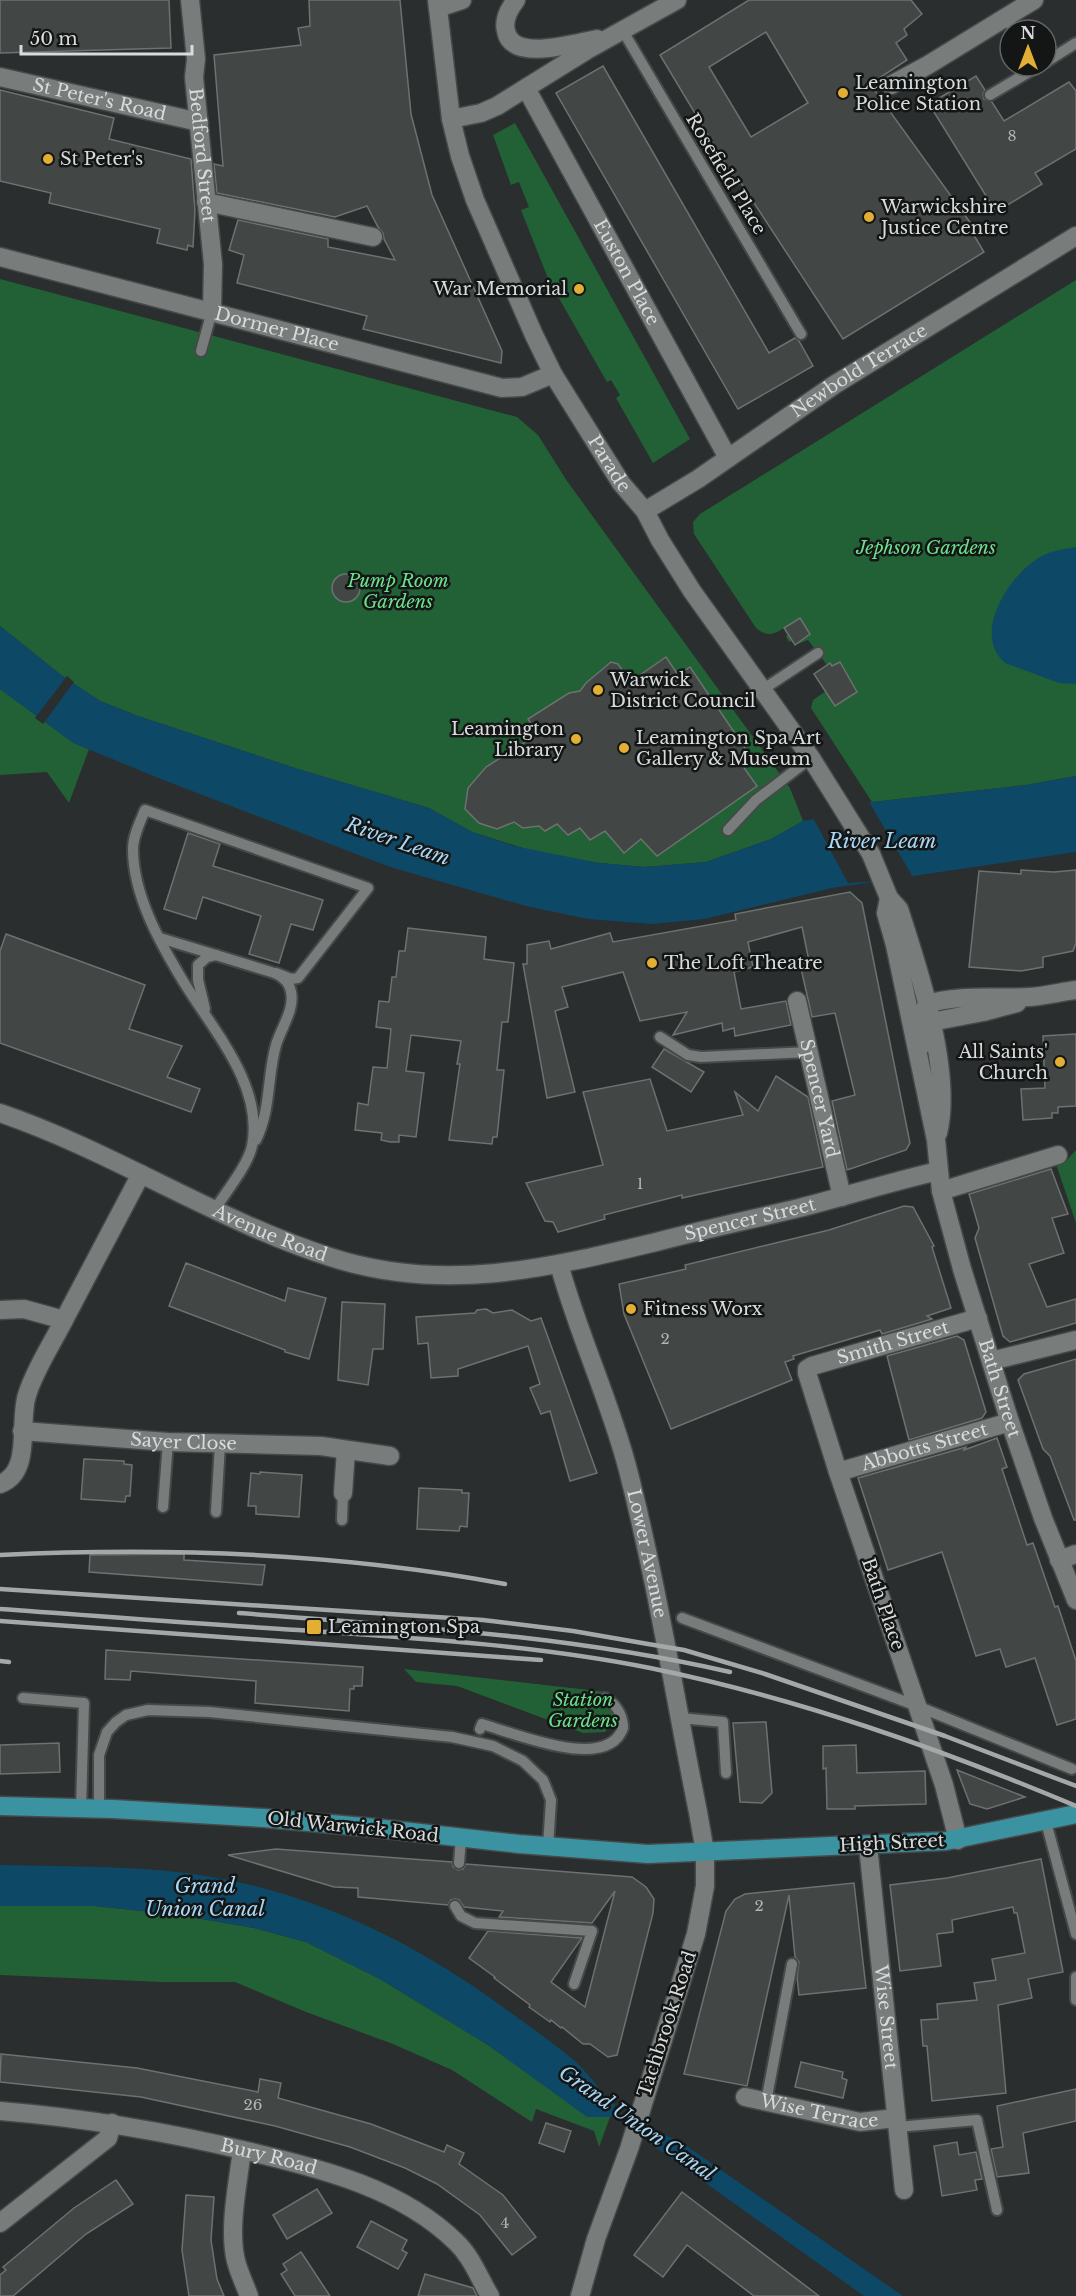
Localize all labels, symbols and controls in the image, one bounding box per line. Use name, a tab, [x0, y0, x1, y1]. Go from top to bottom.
scale bar	[21, 18, 192, 56]
north arrow	[998, 18, 1058, 78]
text: N	[1020, 23, 1036, 43]
text: 50 m	[30, 28, 78, 50]
place label: Leamington Police Station	[855, 72, 981, 115]
street label: St Peter's Road	[31, 74, 168, 125]
marker: Leamington Police Station	[836, 86, 850, 100]
street label: Bedford Street	[184, 87, 220, 224]
street label: Rosefield Place	[681, 109, 771, 239]
house number: 8	[1007, 126, 1017, 145]
place label: St Peter's	[60, 148, 143, 170]
marker: St Peter's	[41, 152, 55, 166]
place label: Warwickshire Justice Centre	[879, 196, 1009, 239]
marker: Warwickshire Justice Centre	[862, 210, 876, 224]
street label: Euston Place	[589, 215, 664, 329]
place label: War Memorial	[432, 278, 567, 300]
marker: War Memorial	[572, 282, 586, 296]
street label: Dormer Place	[212, 302, 341, 356]
street label: Newbold Terrace	[787, 319, 931, 422]
street label: Parade	[583, 431, 635, 497]
park label: Jephson Gardens	[855, 537, 996, 559]
park label: Pump Room Gardens	[346, 570, 449, 613]
place label: Warwick District Council	[609, 669, 756, 712]
marker: Warwick District Council	[591, 683, 605, 697]
place label: Leamington Library	[451, 718, 564, 761]
place label: Leamington Spa Art Gallery & Museum	[636, 727, 822, 770]
marker: Leamington Library	[569, 732, 583, 746]
marker: Leamington Spa Art Gallery & Museum	[617, 741, 631, 755]
water label: River Leam	[342, 812, 453, 870]
water label: River Leam	[827, 829, 936, 853]
place label: The Loft Theatre	[664, 952, 823, 974]
marker: The Loft Theatre	[645, 956, 659, 970]
street label: Spencer Yard	[795, 1037, 844, 1160]
place label: All Saints' Church	[957, 1041, 1048, 1084]
marker: All Saints' Church	[1053, 1055, 1067, 1069]
house number: 1	[637, 1174, 643, 1193]
street label: Spencer Street	[682, 1193, 818, 1245]
street label: Avenue Road	[209, 1199, 330, 1266]
place label: Fitness Worx	[643, 1298, 763, 1320]
marker: Fitness Worx	[624, 1302, 638, 1316]
street label: Smith Street	[834, 1316, 952, 1369]
house number: 2	[660, 1329, 670, 1348]
street label: Bath Street	[974, 1336, 1026, 1441]
street label: Abbotts Street	[858, 1418, 990, 1476]
street label: Sayer Close	[130, 1428, 237, 1455]
street label: Lower Avenue	[622, 1487, 672, 1620]
street label: Bath Place	[857, 1555, 909, 1653]
place label: Leamington Spa	[328, 1616, 480, 1638]
marker: Leamington Spa	[305, 1618, 323, 1636]
park label: Station Gardens	[548, 1689, 618, 1732]
street label: Old Warwick Road	[266, 1807, 440, 1847]
street label: High Street	[839, 1829, 945, 1857]
water label: Grand Union Canal	[145, 1874, 265, 1921]
house number: 2	[754, 1896, 764, 1915]
street label: Tachbrook Road	[633, 1948, 701, 2100]
street label: Wise Street	[869, 1963, 902, 2071]
water label: Grand Union Canal	[554, 2060, 720, 2186]
street label: Wise Terrace	[757, 2089, 880, 2133]
house number: 26	[244, 2095, 262, 2114]
street label: Bury Road	[219, 2134, 320, 2179]
house number: 4	[501, 2213, 509, 2232]

